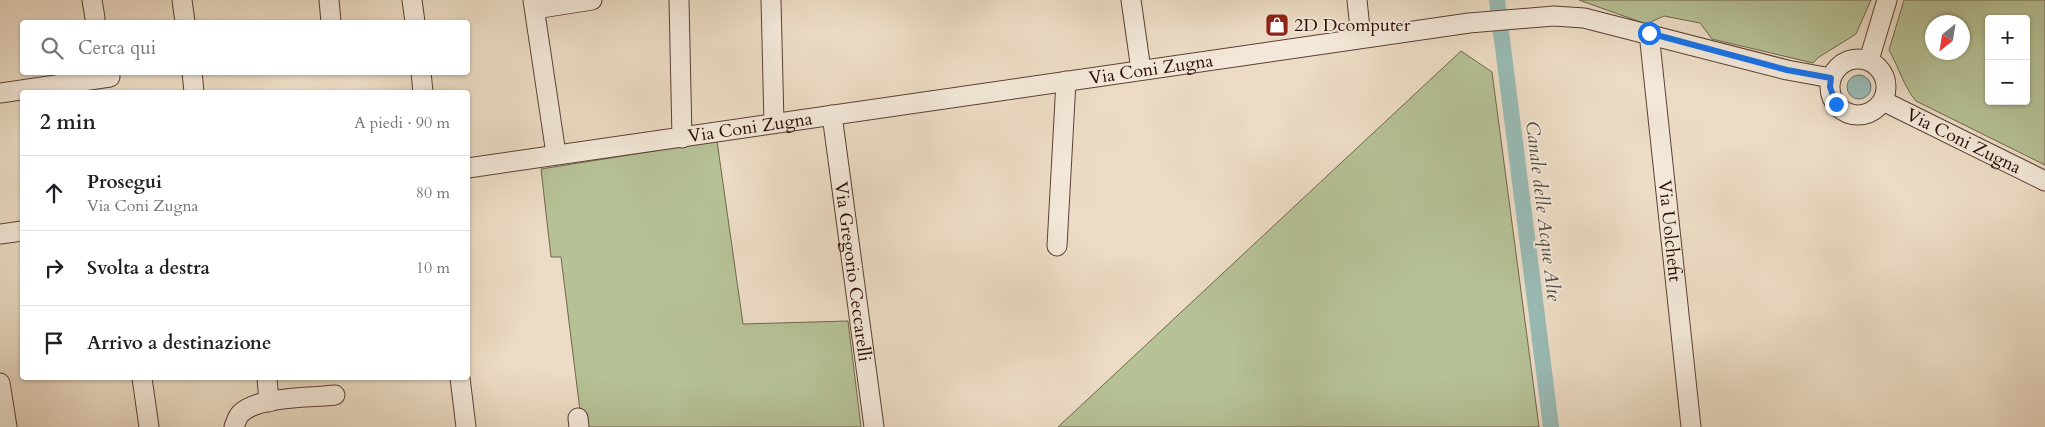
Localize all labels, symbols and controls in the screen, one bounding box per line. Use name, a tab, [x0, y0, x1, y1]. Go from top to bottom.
shop icon: 2D Dcomputer	[1264, 12, 1290, 38]
place label: 2D Dcomputer	[1294, 13, 1411, 38]
north arrow	[1925, 15, 1970, 60]
map controls	[1985, 15, 2030, 105]
button: +	[1985, 15, 2030, 60]
search box	[20, 20, 470, 75]
route start	[1638, 22, 1661, 45]
icon: search	[38, 34, 66, 62]
text: Cerca qui	[78, 35, 156, 61]
street label: Via Coni Zugna	[1087, 48, 1215, 91]
button: −	[1985, 60, 2030, 105]
route end	[1825, 93, 1848, 116]
street label: Via Coni Zugna	[1902, 102, 2025, 180]
street label: Via Coni Zugna	[686, 106, 814, 149]
text: 2 min	[40, 108, 96, 137]
text: A piedi · 90 m	[354, 112, 450, 134]
water label: Canale delle Acque Alte	[1519, 120, 1567, 303]
text: Prosegui	[87, 169, 162, 195]
icon: ahead	[40, 179, 68, 207]
street label: Via Uolchefit	[1652, 179, 1687, 283]
street label: Via Gregorio Ceccarelli	[828, 180, 877, 363]
text: 80 m	[416, 182, 450, 204]
text: Via Coni Zugna	[87, 195, 198, 217]
icon: right	[40, 254, 68, 282]
text: Svolta a destra	[87, 255, 210, 281]
text: 10 m	[416, 257, 450, 279]
icon: arrive	[40, 329, 68, 357]
text: Arrivo a destinazione	[87, 330, 271, 356]

